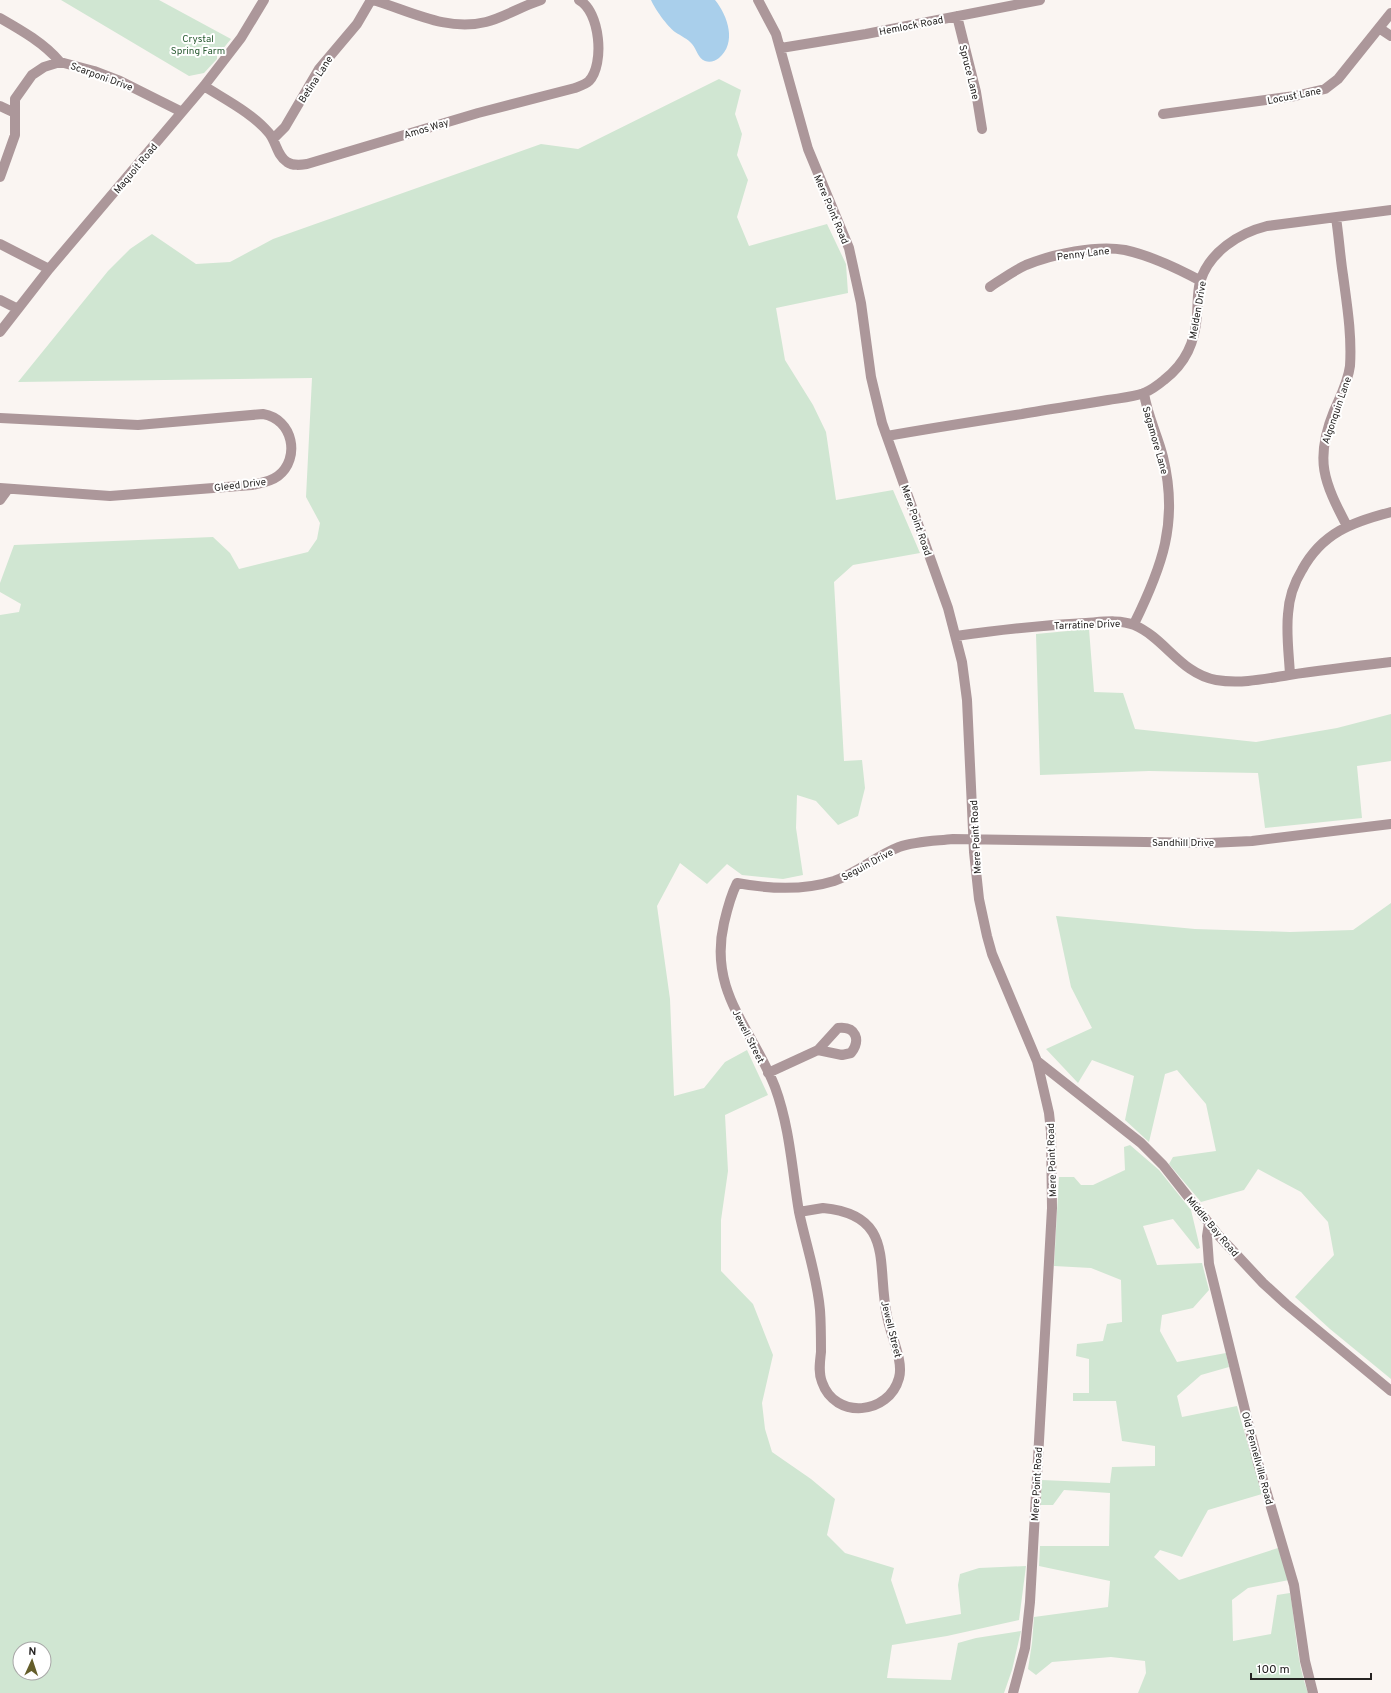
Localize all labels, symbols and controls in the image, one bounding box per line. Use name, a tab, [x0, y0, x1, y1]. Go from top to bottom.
street label: Hemlock Road	[878, 14, 945, 39]
park label: Crystal Spring Farm	[171, 33, 225, 58]
street label: Spruce Lane	[955, 44, 982, 101]
street label: Betina Lane	[296, 54, 336, 106]
street label: Scarponi Drive	[68, 60, 134, 95]
street label: Locust Lane	[1266, 85, 1322, 108]
street label: Amos Way	[402, 116, 451, 142]
street label: Maquoit Road	[111, 141, 161, 197]
street label: Mere Point Road	[810, 173, 851, 246]
street label: Penny Lane	[1056, 245, 1110, 264]
street label: Melden Drive	[1187, 280, 1210, 340]
street label: Algonquin Lane	[1320, 375, 1355, 446]
street label: Sagamore Lane	[1139, 405, 1170, 476]
street label: Gleed Drive	[213, 476, 267, 495]
street label: Mere Point Road	[897, 483, 934, 558]
street label: Tarratine Drive	[1054, 618, 1121, 633]
street label: Mere Point Road	[968, 800, 985, 874]
street label: Sandhill Drive	[1152, 837, 1214, 850]
street label: Seguin Drive	[840, 846, 896, 884]
street label: Jewell Street	[729, 1008, 767, 1066]
street label: Mere Point Road	[1045, 1123, 1060, 1197]
street label: Middle Bay Road	[1183, 1194, 1241, 1260]
street label: Jewell Street	[877, 1300, 904, 1359]
street label: Old Pennellville Road	[1238, 1411, 1275, 1506]
street label: Mere Point Road	[1029, 1447, 1046, 1521]
north arrow	[12, 1641, 52, 1681]
text: N	[28, 1645, 37, 1659]
scale bar	[1251, 1655, 1371, 1681]
text: 100 m	[1257, 1662, 1290, 1678]

